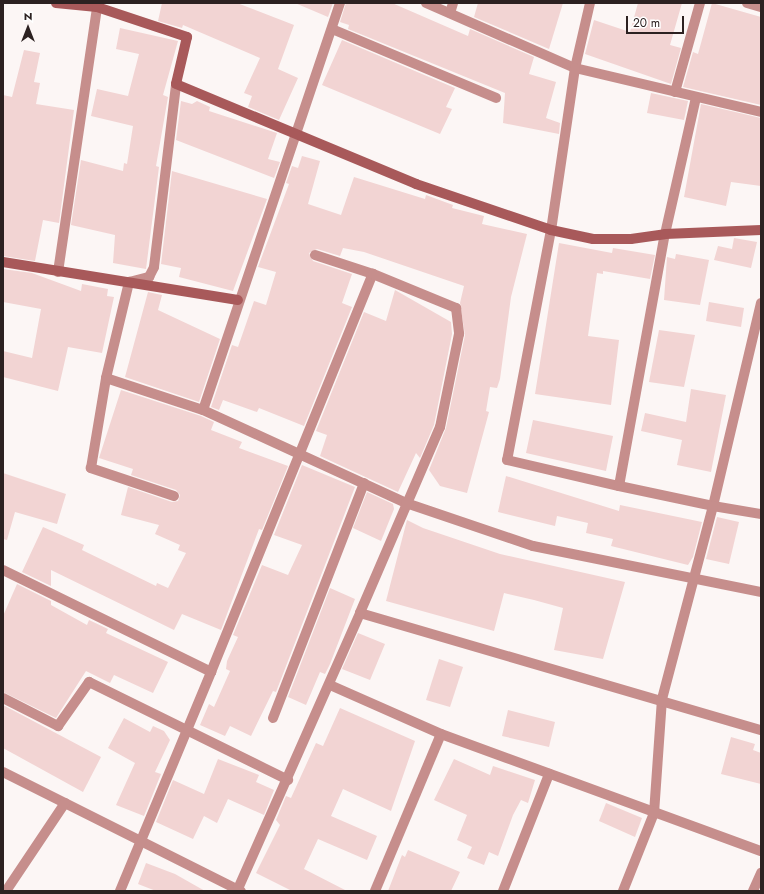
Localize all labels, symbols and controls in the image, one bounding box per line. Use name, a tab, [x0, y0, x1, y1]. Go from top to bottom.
north arrow	[8, 8, 48, 48]
text: N	[24, 8, 32, 24]
scale bar	[628, 8, 686, 34]
text: 20 m	[633, 14, 660, 32]

